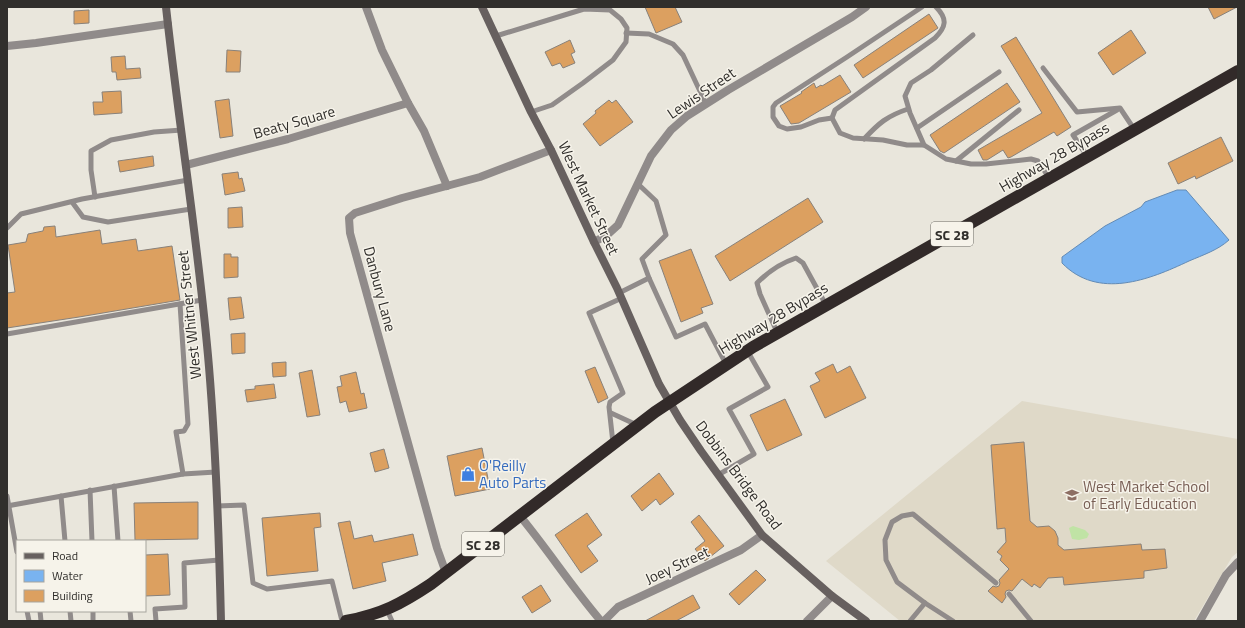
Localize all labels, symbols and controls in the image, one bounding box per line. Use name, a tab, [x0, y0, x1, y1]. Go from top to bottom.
street label: Lewis Street	[662, 61, 740, 124]
street label: Beaty Square	[250, 99, 338, 145]
street label: Highway 28 Bypass	[994, 116, 1114, 198]
street label: West Market Street	[553, 137, 626, 259]
road number: SC 28	[931, 222, 973, 246]
street label: Danbury Lane	[358, 244, 402, 334]
street label: West Whitner Street	[171, 249, 207, 380]
street label: Highway 28 Bypass	[714, 276, 832, 360]
street label: Dobbins Bridge Road	[690, 415, 788, 535]
place label: O'Reilly Auto Parts	[479, 454, 546, 494]
shop icon: O'Reilly Auto Parts	[460, 466, 476, 482]
place label: West Market School of Early Education	[1083, 475, 1210, 515]
school or university icon: West Market School of Early Education	[1064, 487, 1080, 503]
road number: SC 28	[462, 532, 504, 556]
legend	[16, 540, 146, 612]
street label: Joey Street	[641, 540, 714, 590]
text: Road	[52, 546, 78, 565]
text: Water	[52, 566, 83, 585]
text: Building	[52, 586, 93, 605]

